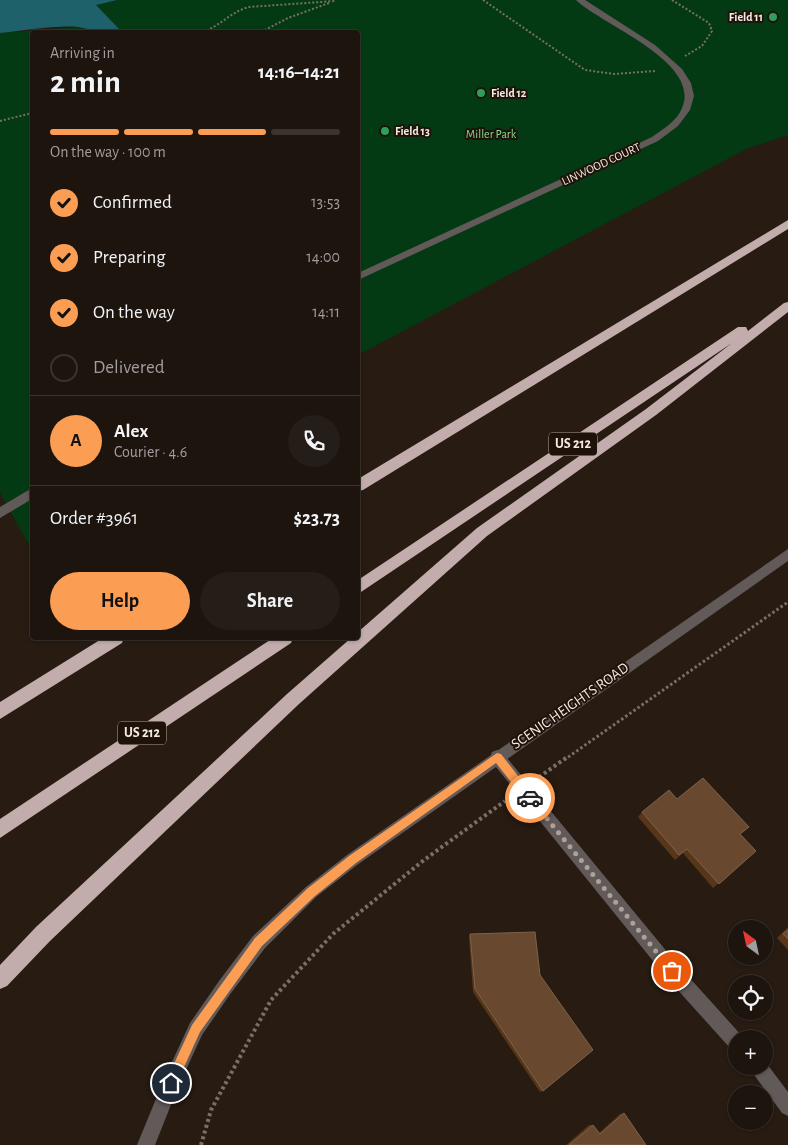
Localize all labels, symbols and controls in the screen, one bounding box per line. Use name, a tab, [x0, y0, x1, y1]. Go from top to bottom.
place label: Field 11	[729, 11, 763, 23]
marker: Field 11	[767, 11, 779, 23]
text: Arriving in	[50, 45, 115, 61]
text: 14:16–14:21	[258, 63, 340, 82]
text: 2 min	[50, 66, 121, 98]
marker: Field 12	[475, 87, 487, 99]
place label: Field 12	[491, 87, 527, 99]
marker: Field 13	[379, 125, 391, 137]
place label: Field 13	[395, 125, 430, 137]
park label: Miller Park	[466, 128, 517, 140]
street label: LINWOOD COURT	[560, 141, 642, 187]
text: On the way · 100 m	[50, 144, 166, 160]
icon: check	[50, 189, 78, 217]
text: Confirmed	[93, 193, 172, 212]
text: 13:53	[311, 194, 340, 210]
icon: check	[50, 244, 78, 272]
text: Preparing	[93, 248, 166, 267]
text: 14:00	[306, 249, 340, 265]
icon: check	[50, 299, 78, 327]
text: On the way	[93, 303, 175, 322]
text: 14:11	[312, 304, 340, 320]
text: Delivered	[93, 358, 165, 377]
button: phone	[288, 415, 340, 467]
text: Alex	[114, 422, 148, 441]
text: A	[70, 431, 82, 450]
road number: US 212	[549, 432, 597, 456]
text: Courier · 4.6	[114, 444, 187, 460]
text: Order #3961	[50, 509, 138, 528]
text: $23.73	[294, 509, 340, 528]
button: Help	[50, 572, 190, 630]
button: Share	[200, 572, 340, 630]
street label: SCENIC HEIGHTS ROAD	[509, 660, 632, 752]
road number: US 212	[118, 721, 166, 744]
courier	[505, 773, 555, 823]
icon: car	[516, 784, 544, 812]
north arrow	[728, 920, 772, 965]
map controls	[728, 920, 773, 1130]
pin	[651, 950, 693, 992]
icon: bag	[658, 957, 686, 985]
button: locate	[728, 975, 773, 1020]
button: +	[728, 1030, 773, 1075]
pin	[150, 1062, 192, 1104]
icon: home	[157, 1069, 185, 1097]
button: −	[728, 1085, 773, 1130]

